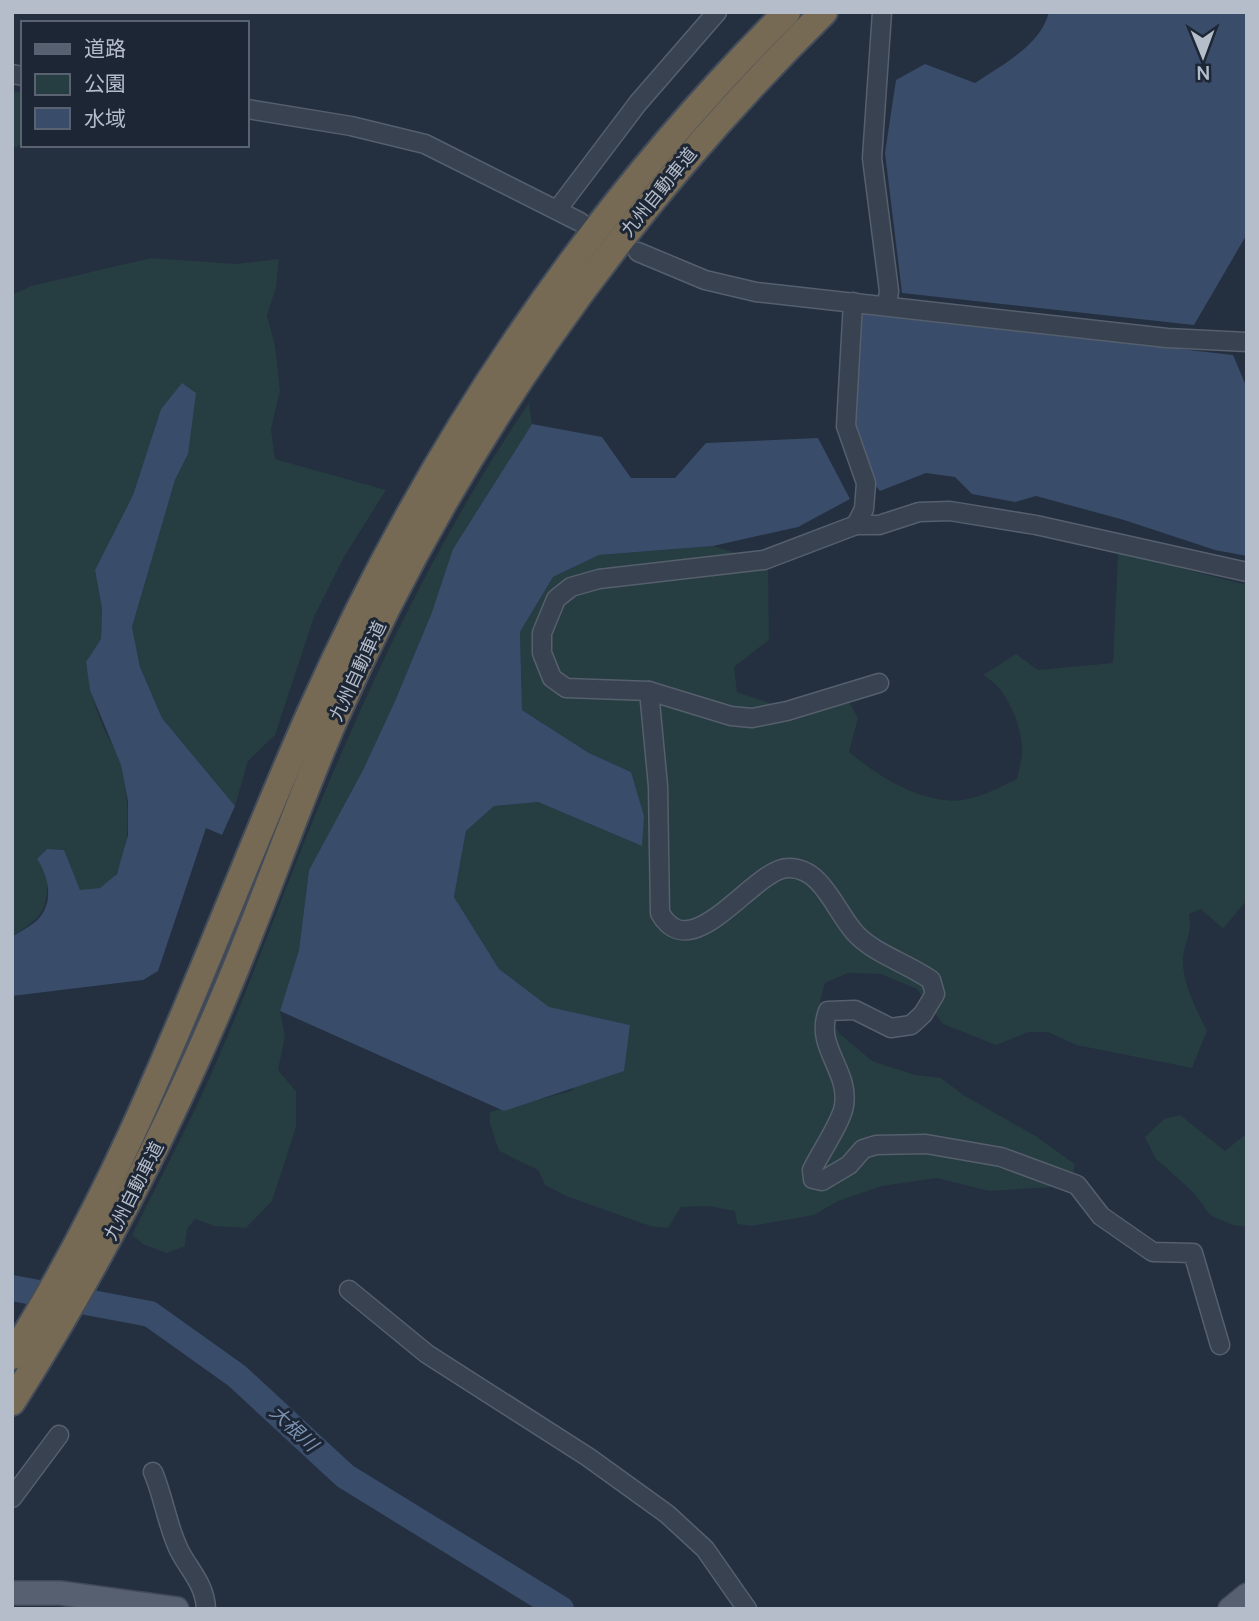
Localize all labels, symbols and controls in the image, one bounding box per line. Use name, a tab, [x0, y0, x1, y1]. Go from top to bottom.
legend	[21, 21, 248, 147]
north arrow	[1168, 21, 1238, 91]
text: 道路	[84, 34, 126, 62]
text: N	[1196, 60, 1210, 86]
text: 公園	[84, 69, 126, 97]
text: 水域	[84, 104, 126, 132]
street label: 九州自動車道	[615, 142, 702, 241]
street label: 九州自動車道	[323, 617, 391, 725]
street label: 九州自動車道	[98, 1137, 168, 1244]
water label: 大根川	[264, 1399, 325, 1458]

